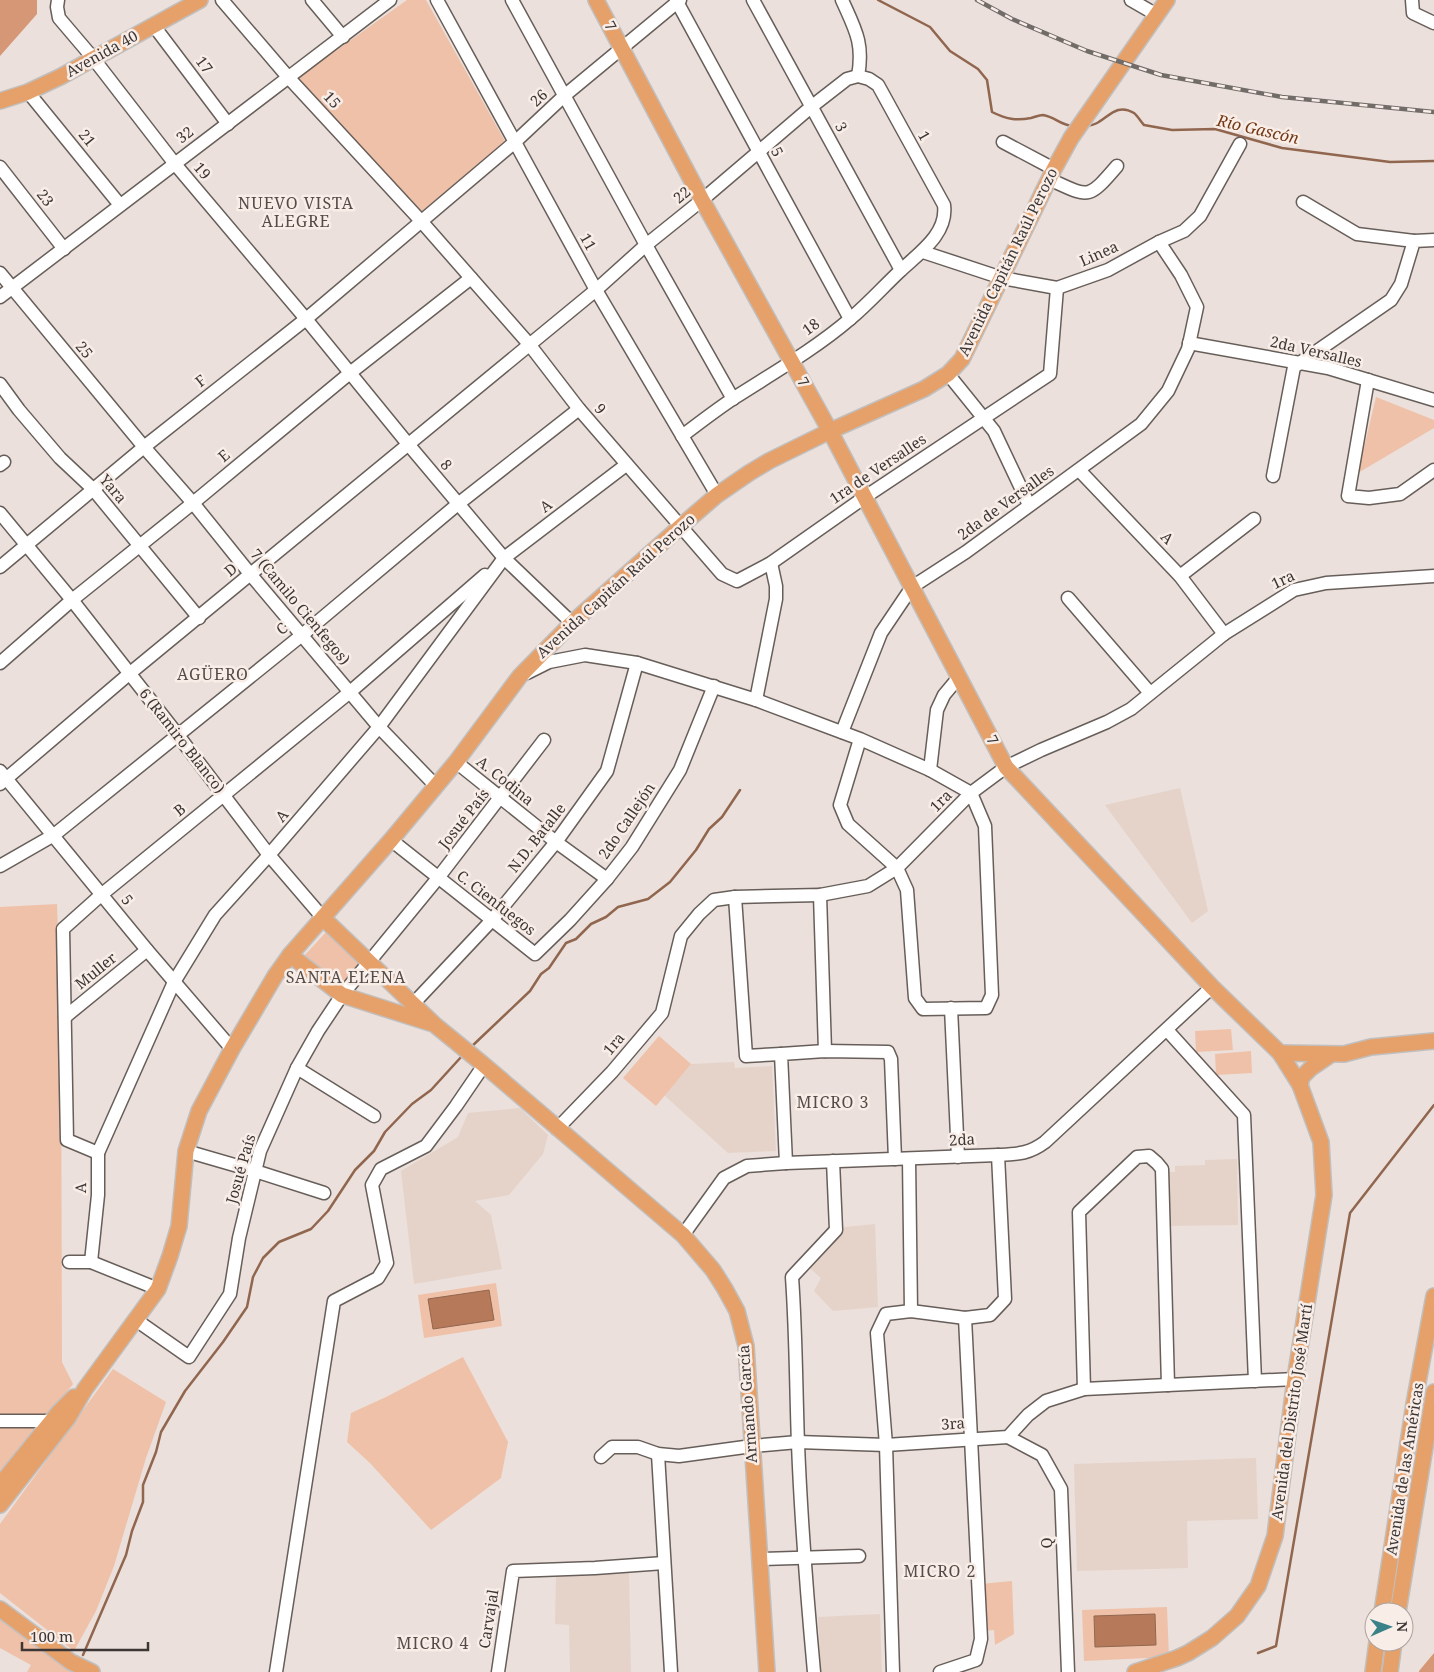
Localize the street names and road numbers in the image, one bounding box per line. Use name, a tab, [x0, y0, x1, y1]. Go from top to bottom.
street label: 7	[600, 17, 622, 34]
street label: Avenida 40	[62, 25, 141, 81]
street label: 17	[192, 52, 218, 77]
street label: 26	[525, 84, 551, 110]
street label: 15	[320, 86, 346, 112]
street label: 3	[831, 118, 853, 135]
street label: 32	[172, 121, 197, 147]
street label: 21	[75, 125, 101, 150]
street label: 1	[914, 127, 936, 144]
street label: 5	[767, 143, 789, 160]
street label: 19	[190, 158, 216, 183]
street label: Avenida Capitán Raúl Perozo	[953, 164, 1061, 359]
street label: 22	[669, 181, 694, 207]
street label: 23	[33, 185, 59, 210]
street label: 11	[576, 229, 602, 254]
street label: Linea	[1076, 236, 1121, 270]
street label: 18	[798, 313, 823, 339]
street label: 2da Versalles	[1268, 331, 1364, 371]
street label: 25	[72, 337, 98, 362]
street label: F	[191, 370, 210, 391]
street label: 7	[793, 373, 815, 390]
street label: 9	[590, 399, 611, 418]
street label: 1ra de Versalles	[825, 428, 930, 508]
street label: E	[213, 445, 233, 466]
street label: 8	[436, 455, 457, 474]
street label: 2da de Versalles	[953, 460, 1058, 544]
street label: Yara	[95, 469, 132, 507]
street label: A	[535, 494, 556, 516]
street label: Avenida Capitán Raúl Perozo	[532, 509, 699, 662]
street label: A	[1157, 527, 1179, 548]
street label: 7 (Camilo Cienfegos)	[246, 546, 354, 668]
street label: D	[220, 558, 241, 580]
street label: 1ra	[1268, 565, 1298, 593]
street label: C	[273, 619, 291, 639]
street label: 6 (Ramiro Blanco)	[135, 684, 230, 797]
street label: 7	[982, 731, 1004, 748]
street label: A. Codina	[473, 751, 538, 809]
street label: 2do Callejón	[593, 778, 659, 862]
street label: Josué País	[433, 784, 493, 853]
street label: 1ra	[925, 785, 956, 816]
street label: B	[169, 798, 189, 820]
street label: N.D. Batalle	[503, 799, 570, 876]
street label: A	[270, 805, 293, 826]
street label: C. Cienfuegos	[453, 865, 540, 940]
street label: 5	[117, 890, 138, 909]
street label: Muller	[70, 947, 120, 993]
street label: 1ra	[598, 1028, 628, 1059]
street label: 2da	[948, 1128, 975, 1150]
street label: Josué País	[220, 1131, 260, 1207]
street label: A	[70, 1182, 90, 1193]
street label: Avenida del Distrito José Martí	[1266, 1302, 1316, 1521]
street label: Armando García	[733, 1344, 761, 1464]
street label: Avenida de las Américas	[1380, 1381, 1428, 1557]
street label: 3ra	[940, 1412, 965, 1434]
street label: Q	[1036, 1537, 1056, 1549]
street label: Carvajal	[473, 1588, 503, 1650]

